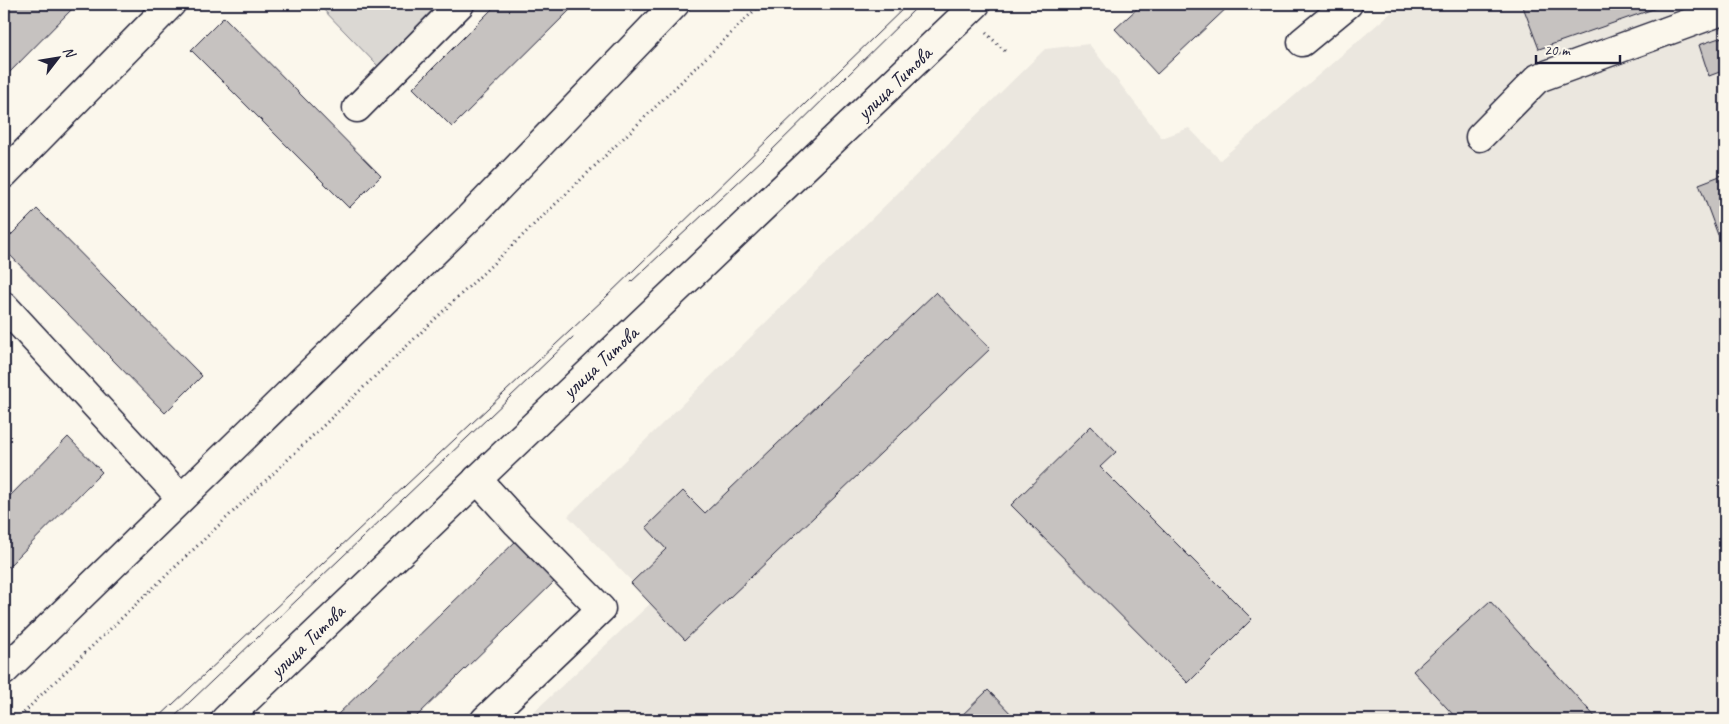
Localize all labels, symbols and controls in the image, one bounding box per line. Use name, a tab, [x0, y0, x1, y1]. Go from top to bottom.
north arrow	[32, 32, 82, 82]
scale bar	[1536, 32, 1620, 64]
street label: улица Титова	[849, 39, 939, 127]
text: 20 m	[1544, 41, 1571, 60]
text: N	[59, 43, 79, 62]
street label: улица Титова	[555, 319, 645, 405]
street label: улица Титова	[262, 597, 352, 685]

